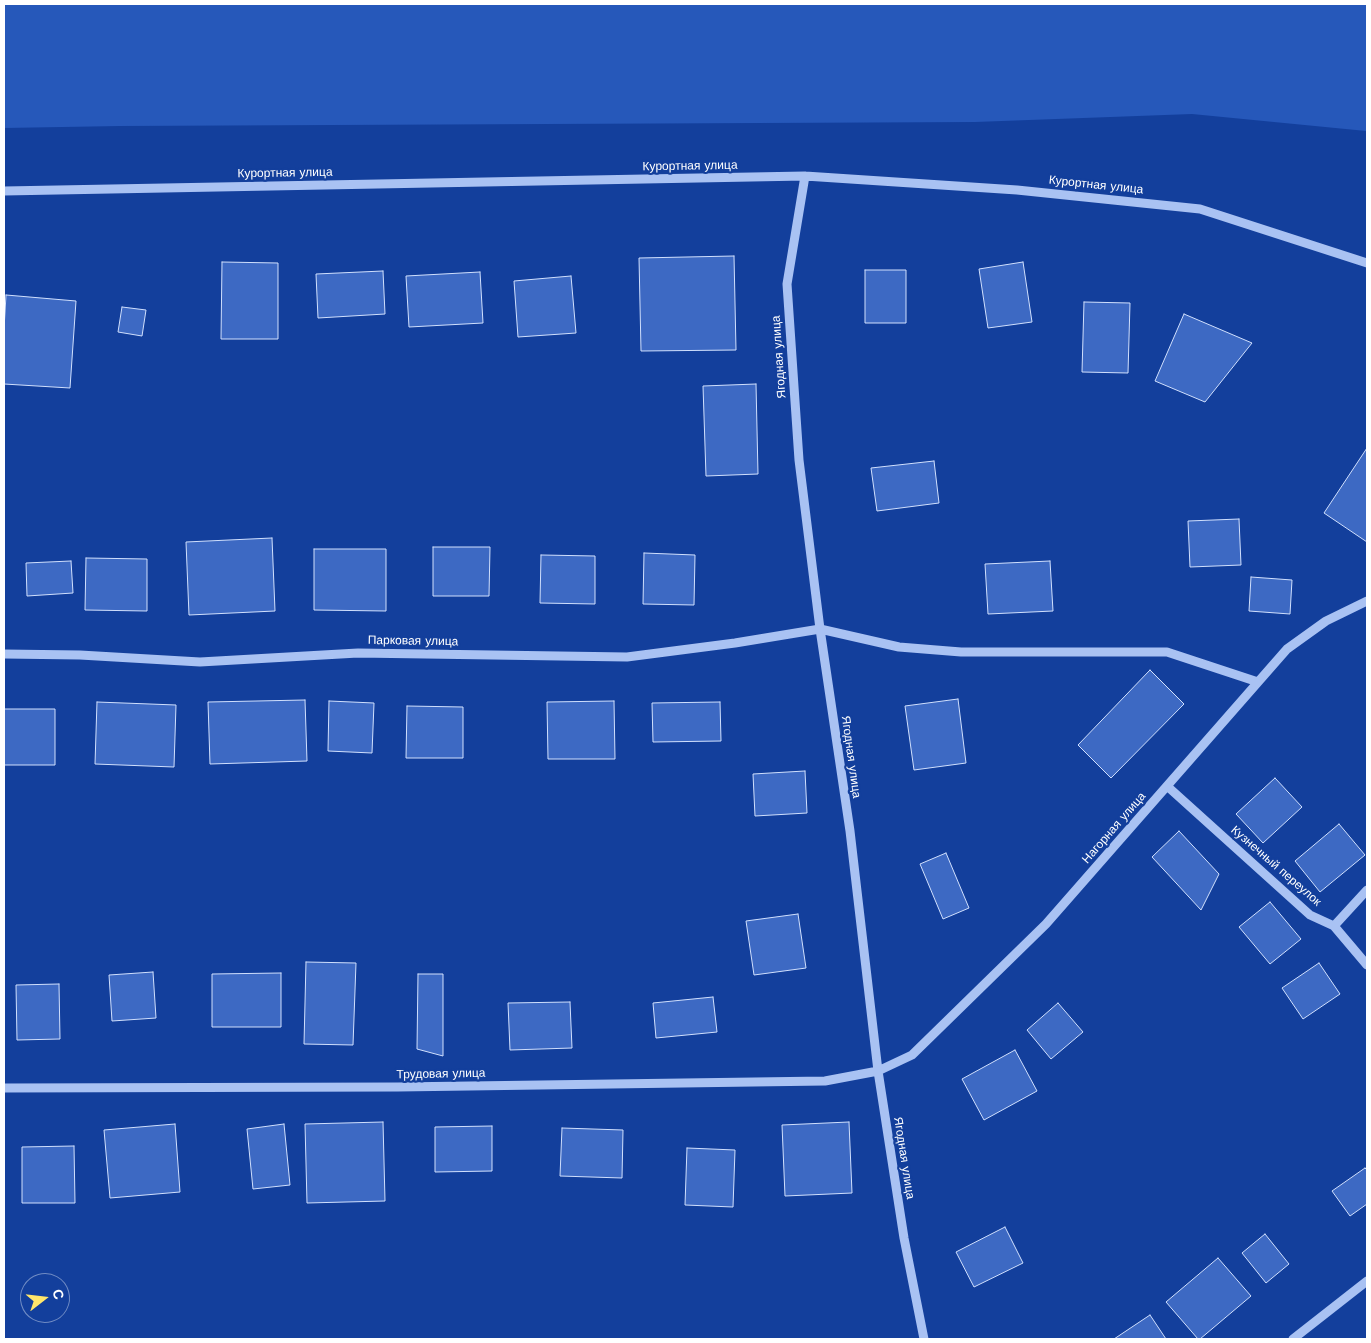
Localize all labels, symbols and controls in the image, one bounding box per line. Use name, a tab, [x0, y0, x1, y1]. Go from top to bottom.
street label: Курортная улица	[642, 158, 738, 174]
street label: Курортная улица	[237, 165, 333, 181]
street label: Курортная улица	[1048, 173, 1144, 197]
street label: Ягодная улица	[769, 315, 789, 399]
street label: Парковая улица	[368, 633, 458, 649]
street label: Ягодная улица	[838, 715, 864, 799]
street label: Нагорная улица	[1079, 789, 1149, 867]
street label: Кузнечный переулок	[1228, 823, 1324, 909]
street label: Трудовая улица	[396, 1066, 486, 1082]
street label: Ягодная улица	[890, 1116, 918, 1200]
north arrow	[20, 1273, 70, 1323]
text: С	[49, 1287, 68, 1301]

